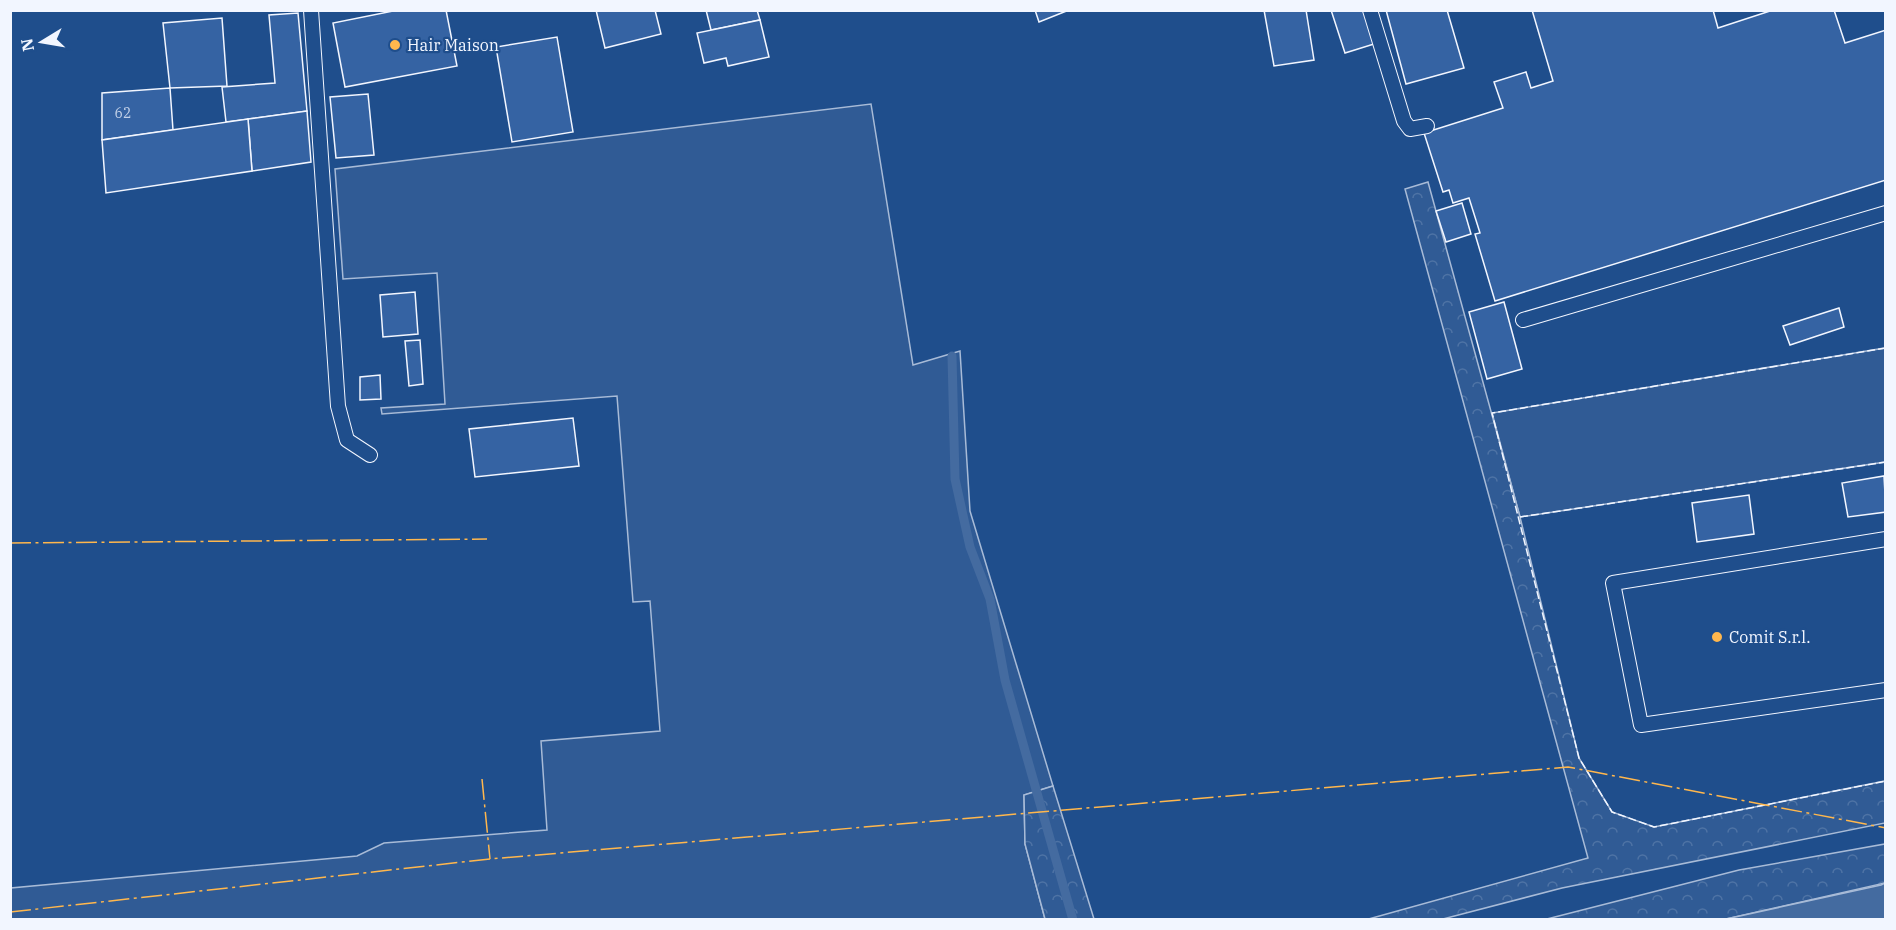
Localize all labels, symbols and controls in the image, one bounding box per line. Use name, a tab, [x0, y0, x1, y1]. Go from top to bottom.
north arrow	[12, 12, 72, 72]
place label: Hair Maison	[407, 35, 499, 55]
text: N	[16, 37, 38, 53]
marker: Hair Maison	[388, 38, 402, 52]
house number: 62	[115, 104, 131, 122]
place label: Comit S.r.l.	[1729, 627, 1811, 647]
marker: Comit S.r.l.	[1710, 630, 1724, 644]

